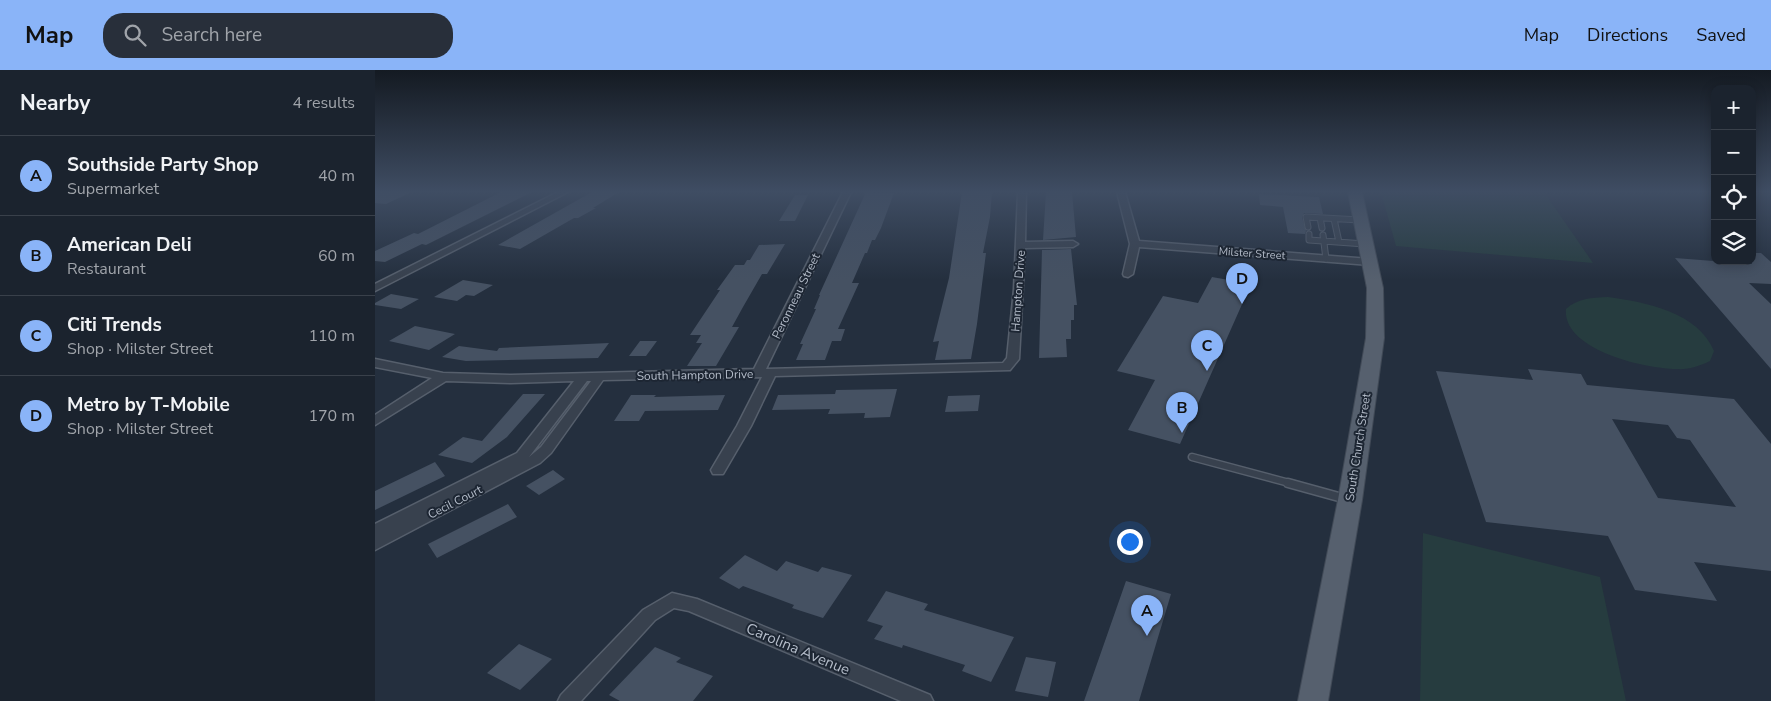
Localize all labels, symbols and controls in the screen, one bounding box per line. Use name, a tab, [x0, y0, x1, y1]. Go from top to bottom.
search box	[103, 13, 453, 58]
text: Map	[25, 19, 73, 51]
icon: search	[121, 21, 149, 49]
text: Search here	[161, 22, 262, 48]
text: Map	[1524, 23, 1559, 47]
text: Directions	[1587, 23, 1668, 47]
text: Saved	[1696, 23, 1746, 47]
map controls	[1711, 85, 1756, 265]
button: +	[1711, 85, 1756, 130]
text: Nearby	[20, 89, 90, 117]
text: 4 results	[293, 92, 355, 114]
button: −	[1711, 130, 1756, 175]
text: Southside Party Shop	[67, 152, 259, 178]
text: A	[30, 165, 42, 187]
text: 40 m	[318, 165, 355, 187]
button: locate	[1711, 175, 1756, 220]
text: Supermarket	[67, 178, 159, 200]
button: layers	[1711, 220, 1756, 265]
text: American Deli	[67, 232, 192, 258]
street label: Milster Street	[1218, 244, 1286, 263]
text: B	[30, 245, 42, 267]
text: 60 m	[318, 245, 355, 267]
street label: Peronneau Street	[768, 250, 824, 342]
street label: Hampton Drive	[1007, 250, 1029, 332]
text: Restaurant	[67, 258, 146, 280]
pin: D	[1226, 263, 1258, 304]
text: Citi Trends	[67, 312, 162, 338]
text: C	[31, 325, 41, 347]
text: 110 m	[308, 325, 355, 347]
pin: C	[1191, 330, 1223, 371]
text: Shop · Milster Street	[67, 338, 213, 360]
street label: South Hampton Drive	[636, 366, 754, 384]
street label: South Church Street	[1342, 391, 1375, 502]
text: Metro by T-Mobile	[67, 392, 230, 418]
pin: B	[1166, 392, 1198, 433]
text: D	[30, 405, 42, 427]
text: 170 m	[308, 405, 355, 427]
text: Shop · Milster Street	[67, 418, 213, 440]
street label: Cecil Court	[425, 481, 486, 522]
your location	[1117, 529, 1143, 555]
pin: A	[1131, 595, 1163, 636]
street label: Carolina Avenue	[743, 618, 853, 680]

